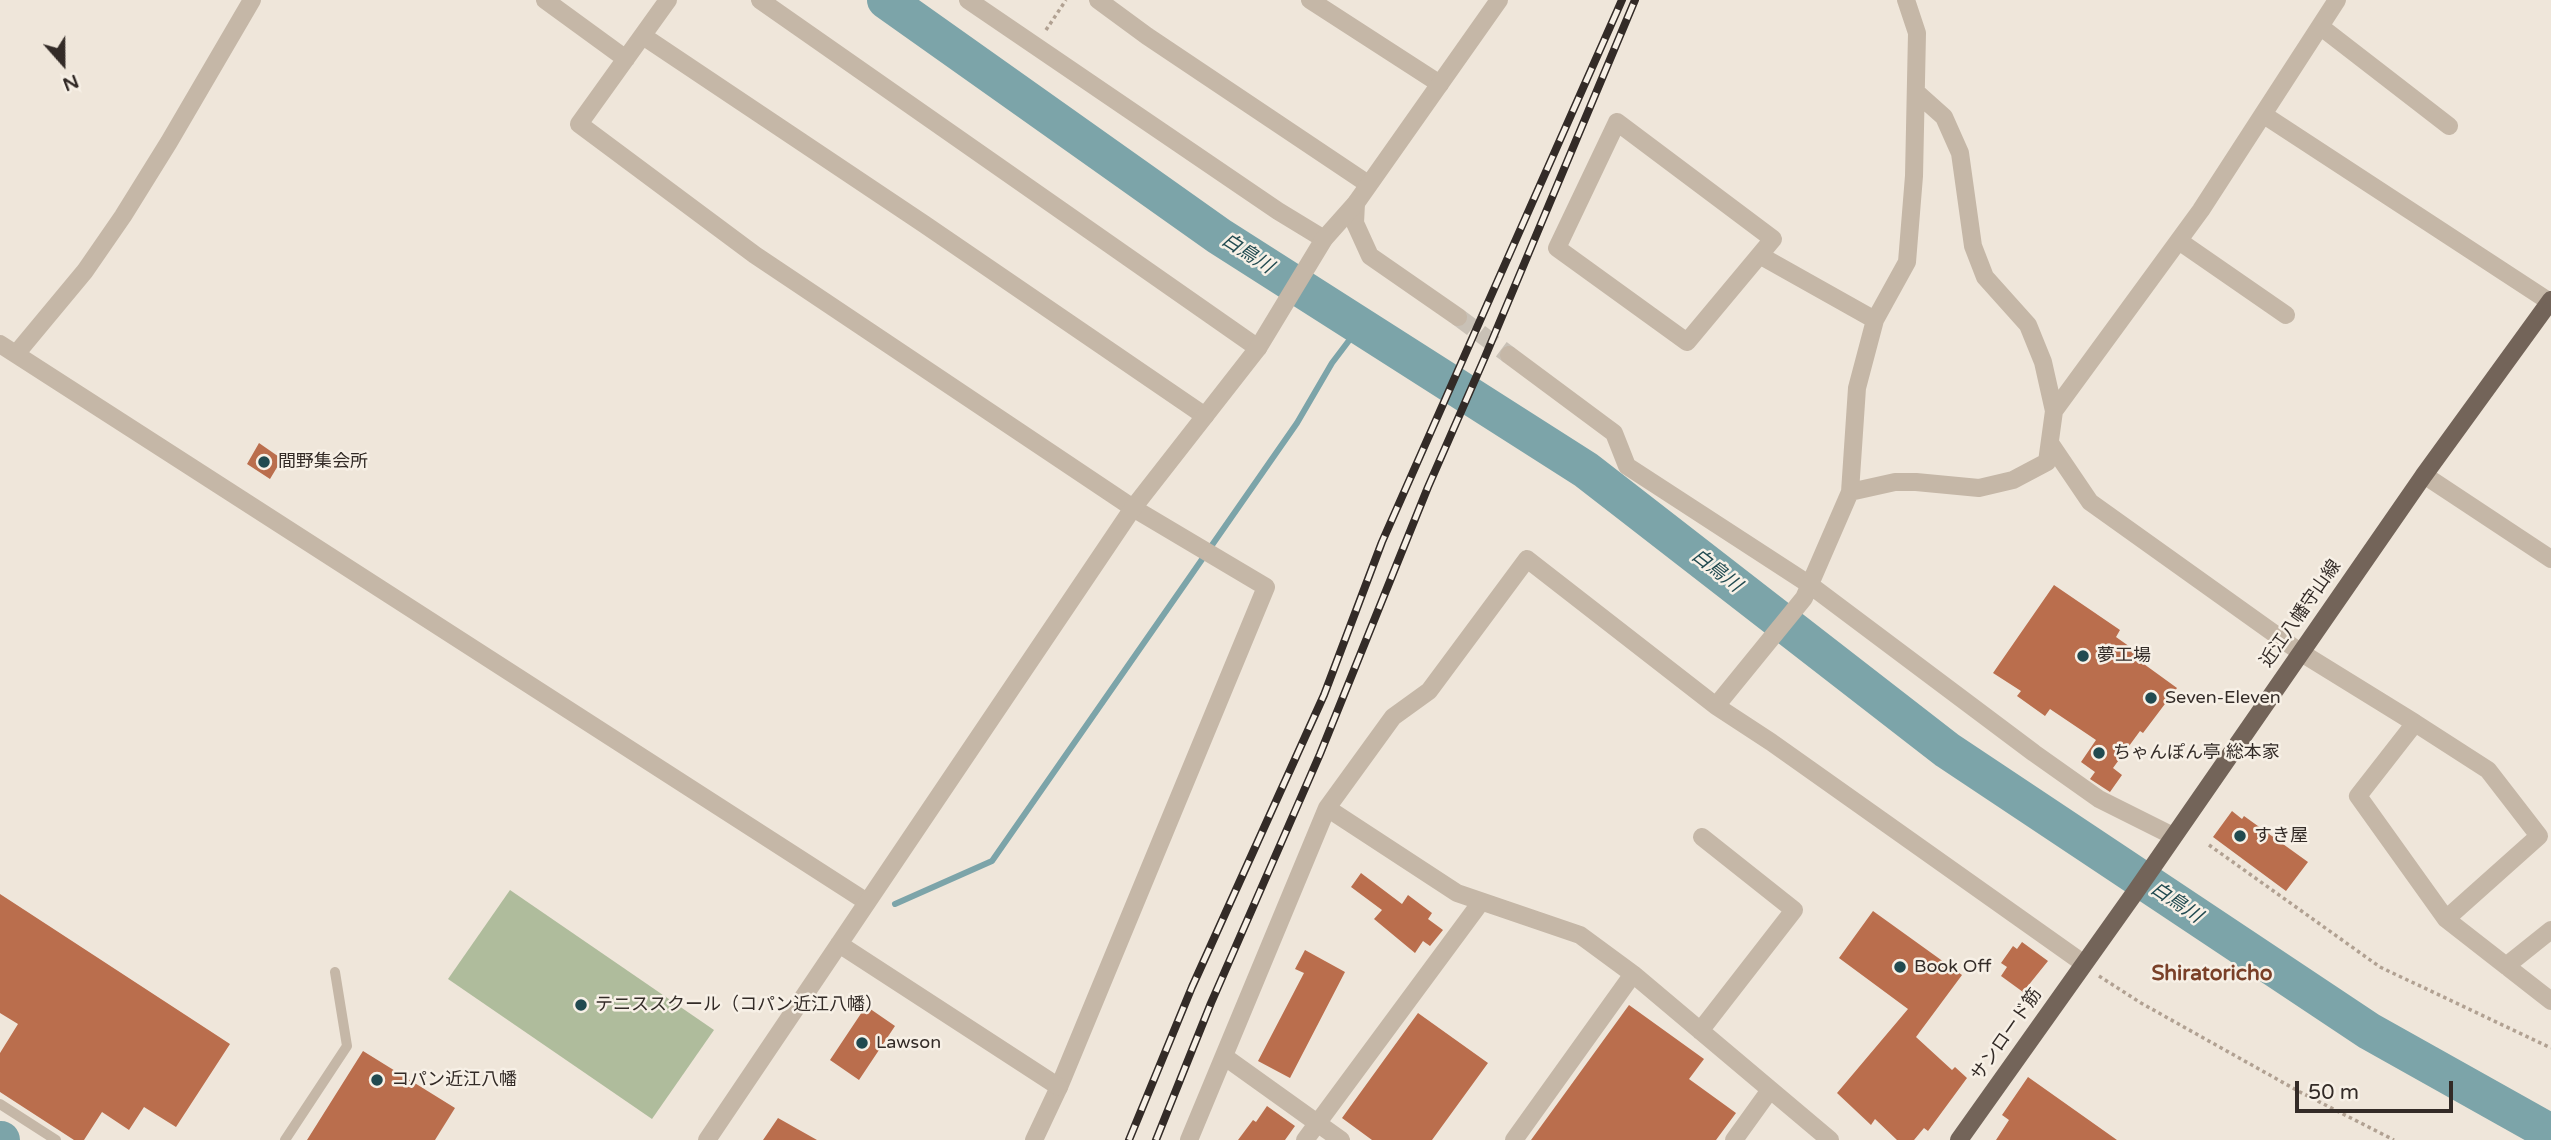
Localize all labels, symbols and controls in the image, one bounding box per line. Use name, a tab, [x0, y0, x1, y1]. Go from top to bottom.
north arrow	[28, 28, 98, 98]
text: N	[59, 70, 82, 96]
water label: 白鳥川	[1217, 229, 1277, 279]
place label: 間野集会所	[278, 451, 368, 473]
marker: 間野集会所	[256, 454, 272, 470]
water label: 白鳥川	[1687, 544, 1745, 598]
street label: 近江八幡守山線	[2256, 556, 2346, 672]
place label: 夢工場	[2097, 645, 2151, 667]
marker: 夢工場	[2075, 648, 2091, 664]
place label: Seven-Eleven	[2165, 687, 2281, 709]
marker: Seven-Eleven	[2143, 690, 2159, 706]
place label: ちゃんぽん亭 総本家	[2113, 742, 2280, 764]
marker: ちゃんぽん亭 総本家	[2091, 745, 2107, 761]
place label: すき屋	[2254, 825, 2308, 847]
marker: すき屋	[2232, 828, 2248, 844]
water label: 白鳥川	[2146, 878, 2206, 928]
place label: Book Off	[1914, 956, 1991, 978]
marker: Book Off	[1892, 959, 1908, 975]
district label: Shiratoricho	[2151, 961, 2273, 987]
street label: サンロード筋	[1967, 985, 2047, 1085]
place label: テニススクール（コパン近江八幡）	[595, 994, 883, 1016]
marker: テニススクール（コパン近江八幡）	[573, 997, 589, 1013]
place label: Lawson	[876, 1032, 941, 1054]
marker: Lawson	[854, 1035, 870, 1051]
scale bar	[2299, 1066, 2456, 1110]
place label: コパン近江八幡	[391, 1069, 517, 1091]
marker: コパン近江八幡	[369, 1072, 385, 1088]
text: 50 m	[2308, 1080, 2359, 1105]

